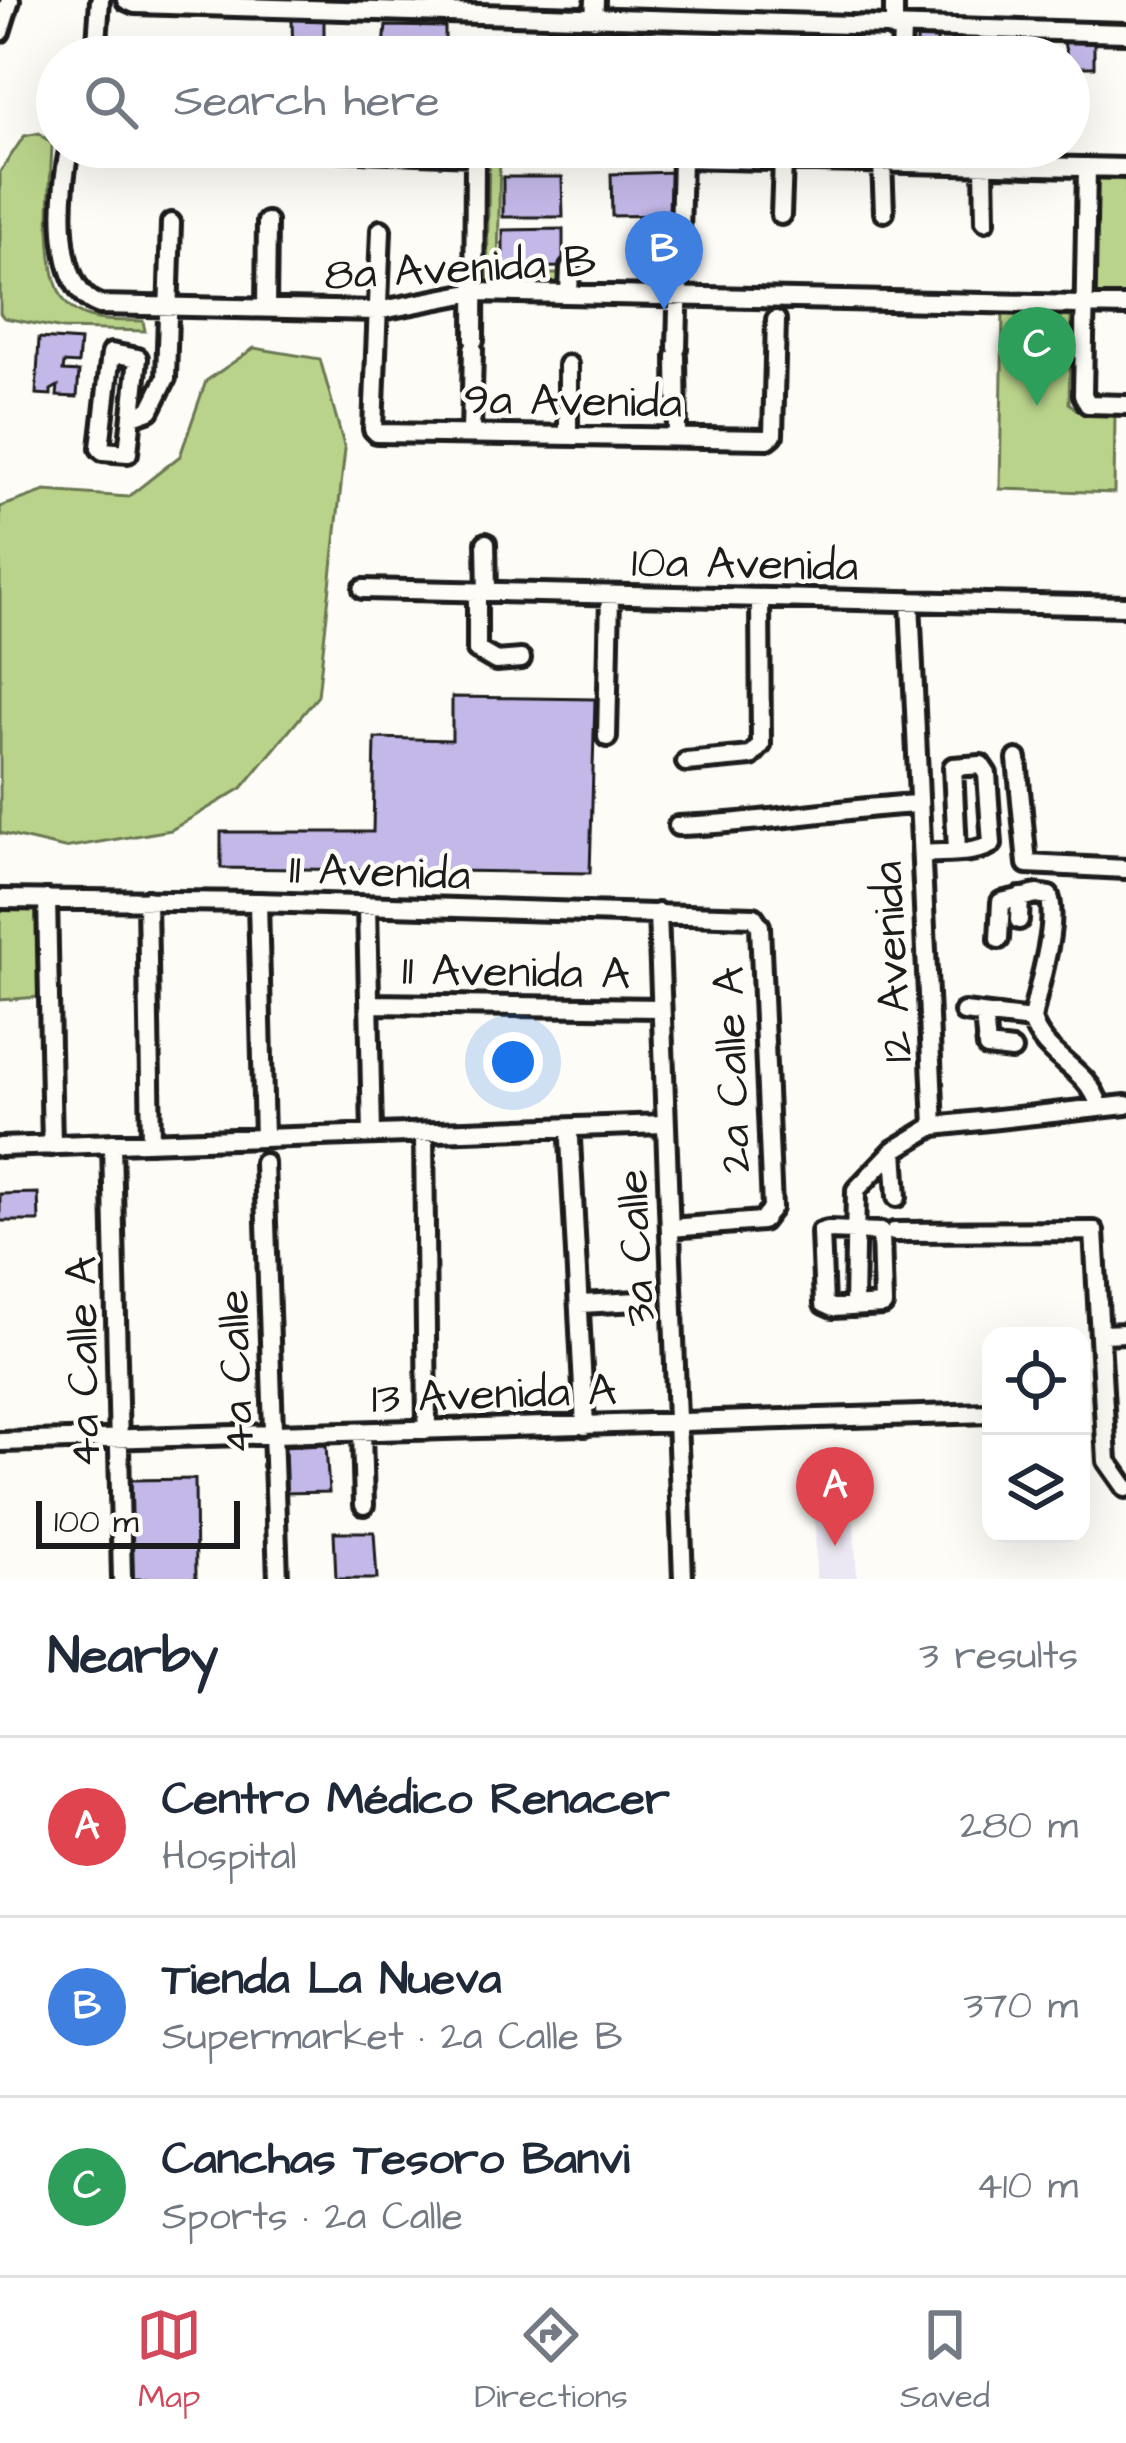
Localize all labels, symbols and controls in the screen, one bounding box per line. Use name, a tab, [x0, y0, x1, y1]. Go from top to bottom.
search box	[36, 36, 1090, 168]
icon: search	[78, 69, 144, 135]
text: Search here	[174, 71, 440, 133]
pin: B	[625, 211, 703, 310]
street label: 8a Avenida B	[323, 231, 598, 307]
pin: C	[998, 307, 1076, 406]
street label: 9a Avenida	[463, 369, 683, 435]
street label: 10a Avenida	[631, 532, 859, 598]
street label: 11 Avenida	[288, 839, 472, 907]
street label: 12 Avenida	[857, 860, 929, 1064]
street label: 11 Avenida A	[401, 940, 631, 1006]
street label: 2a Calle A	[698, 965, 768, 1174]
your location	[483, 1032, 543, 1092]
street label: 3a Calle	[602, 1168, 672, 1328]
street label: 4a Calle A	[51, 1255, 117, 1468]
street label: 4a Calle	[203, 1288, 271, 1455]
map controls	[982, 1327, 1090, 1543]
button: locate	[982, 1327, 1090, 1435]
street label: 13 Avenida A	[370, 1360, 618, 1430]
button: layers	[982, 1435, 1090, 1543]
pin: A	[796, 1447, 874, 1546]
scale bar	[36, 1495, 240, 1548]
text: 100 m	[54, 1499, 139, 1545]
text: Nearby	[48, 1622, 218, 1693]
text: 3 results	[919, 1630, 1078, 1684]
text: Centro Médico Renacer	[162, 1769, 670, 1831]
text: A	[75, 1800, 99, 1854]
text: 280 m	[960, 1800, 1078, 1854]
text: Hospital	[162, 1831, 296, 1885]
text: Tienda La Nueva	[162, 1949, 501, 2011]
text: B	[73, 1980, 101, 2034]
text: 370 m	[964, 1980, 1078, 2034]
text: Supermarket · 2a Calle B	[162, 2011, 622, 2065]
text: Canchas Tesoro Banvi	[162, 2129, 630, 2191]
text: C	[73, 2160, 101, 2214]
text: 410 m	[976, 2160, 1078, 2214]
text: Sports · 2a Calle	[162, 2191, 463, 2245]
tab: Map	[136, 2302, 202, 2420]
tab: Directions	[474, 2302, 628, 2420]
tab: Saved	[900, 2302, 990, 2420]

